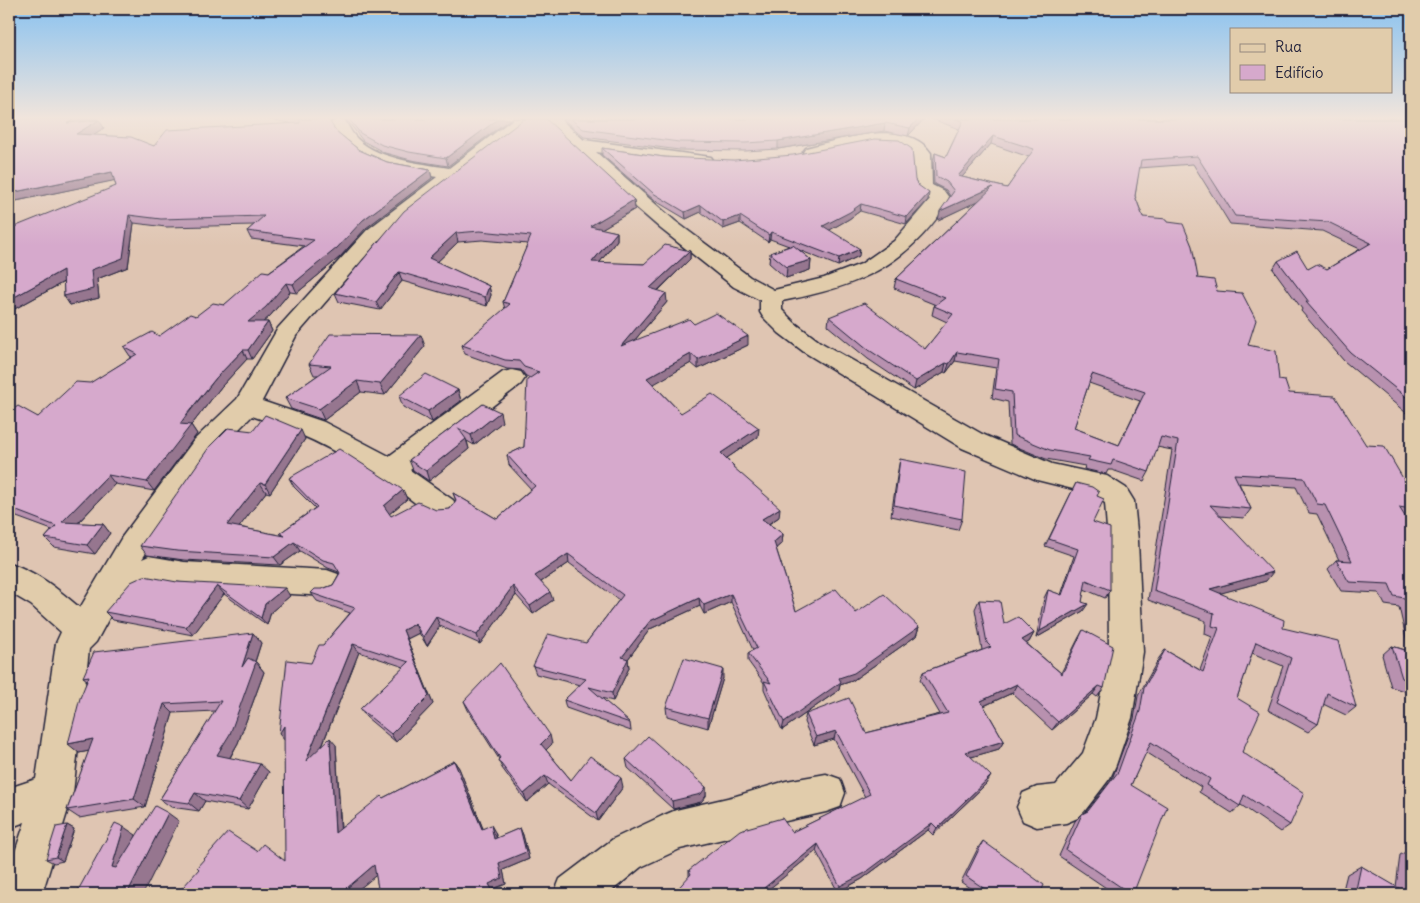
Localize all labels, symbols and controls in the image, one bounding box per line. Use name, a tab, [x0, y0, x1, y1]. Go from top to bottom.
legend	[1230, 28, 1392, 92]
text: Rua	[1275, 37, 1302, 56]
text: Edifício	[1275, 63, 1323, 82]

